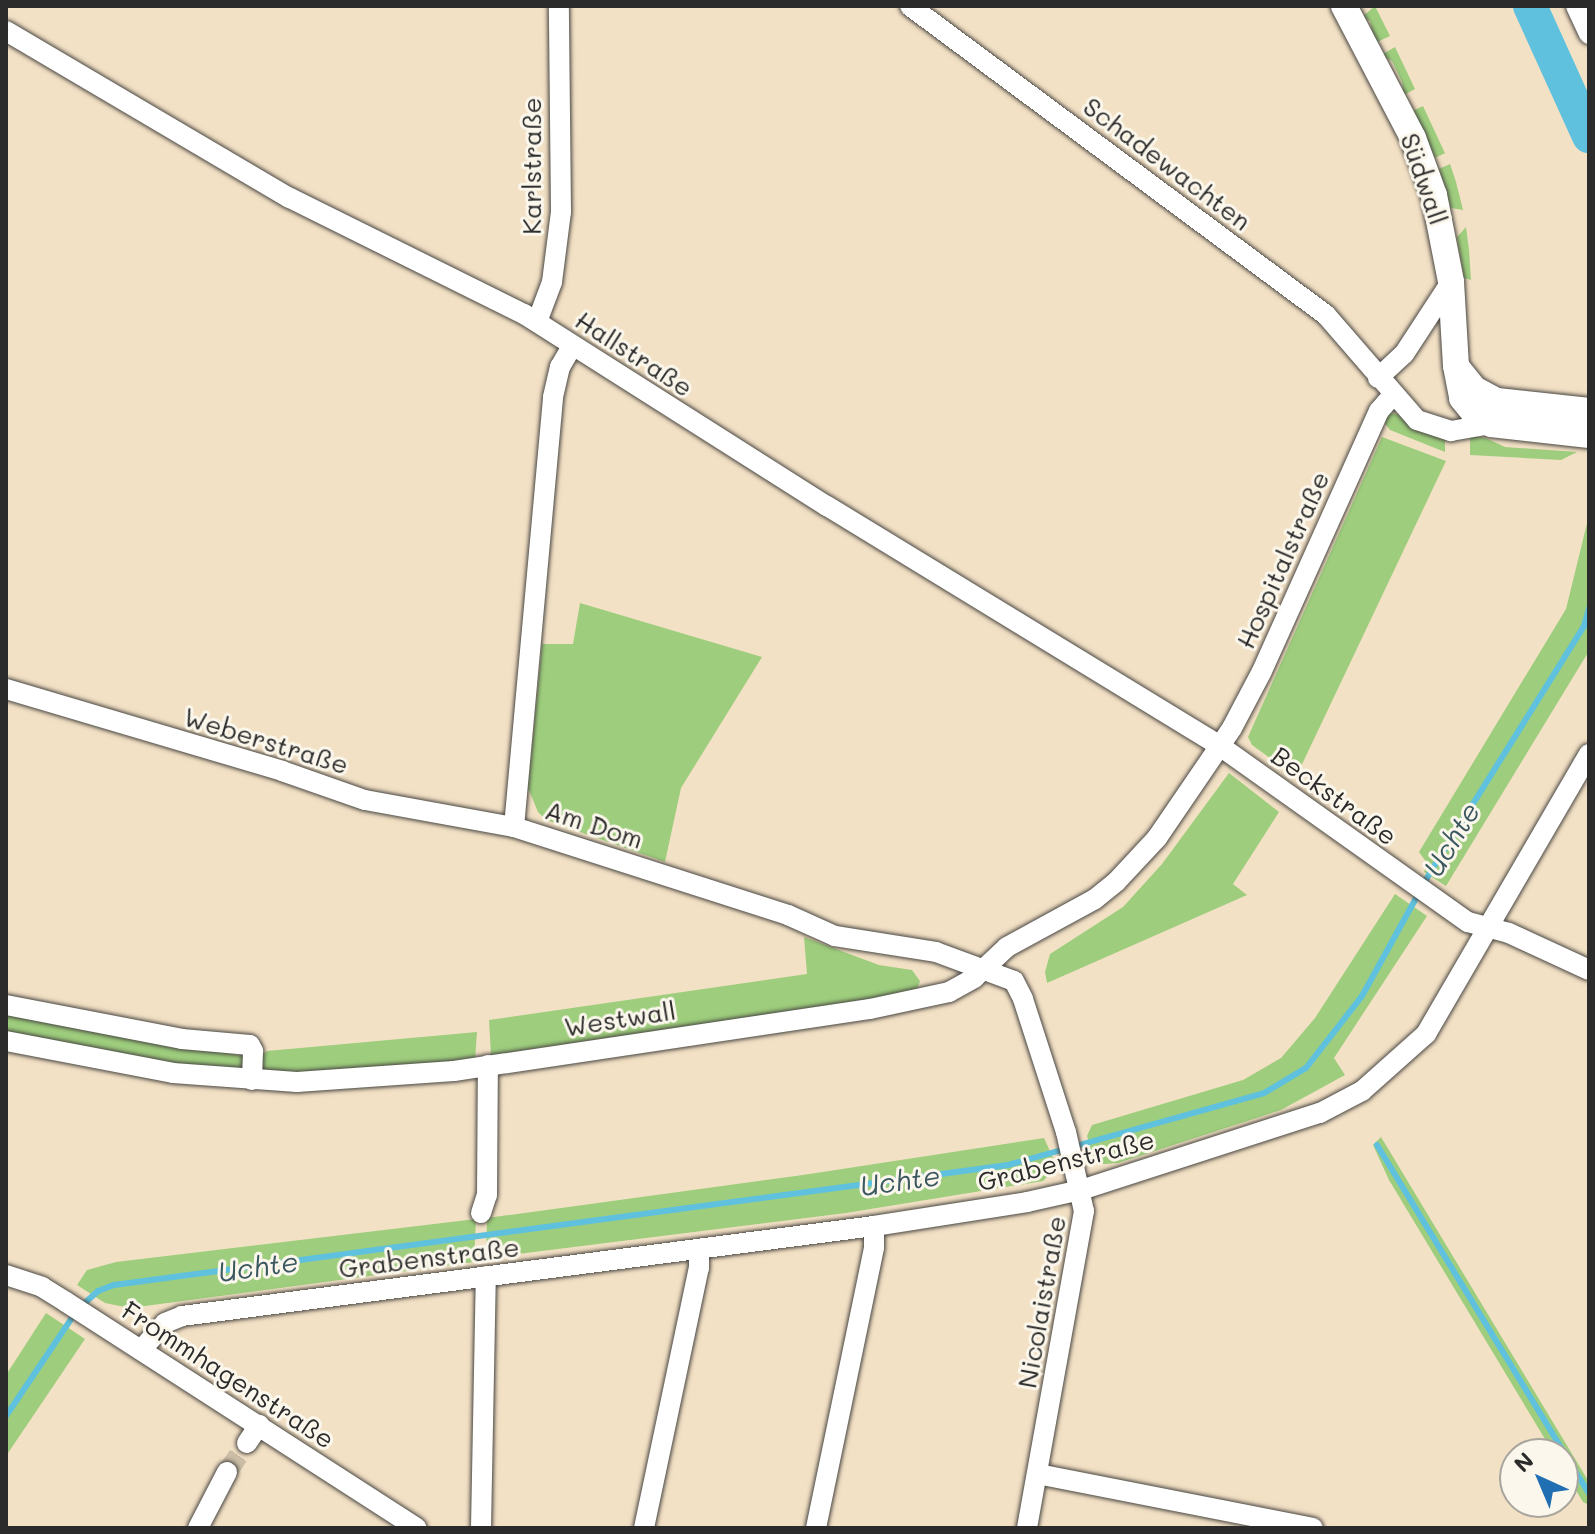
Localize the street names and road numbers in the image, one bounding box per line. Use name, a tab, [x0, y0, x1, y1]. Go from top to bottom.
street label: Schadewachten	[1077, 91, 1257, 237]
street label: Karlstraße	[516, 97, 548, 235]
street label: Südwall	[1394, 129, 1454, 229]
street label: Hallstraße	[569, 305, 699, 403]
street label: Hospitalstraße	[1230, 467, 1336, 653]
street label: Weberstraße	[180, 701, 352, 781]
street label: Beckstraße	[1265, 740, 1403, 852]
street label: Am Dom	[541, 795, 647, 855]
street label: Westwall	[562, 995, 678, 1043]
street label: Grabenstraße	[974, 1124, 1158, 1198]
street label: Nicolaistraße	[1011, 1213, 1073, 1391]
street label: Grabenstraße	[337, 1231, 521, 1285]
street label: Frommhagenstraße	[116, 1295, 340, 1455]

